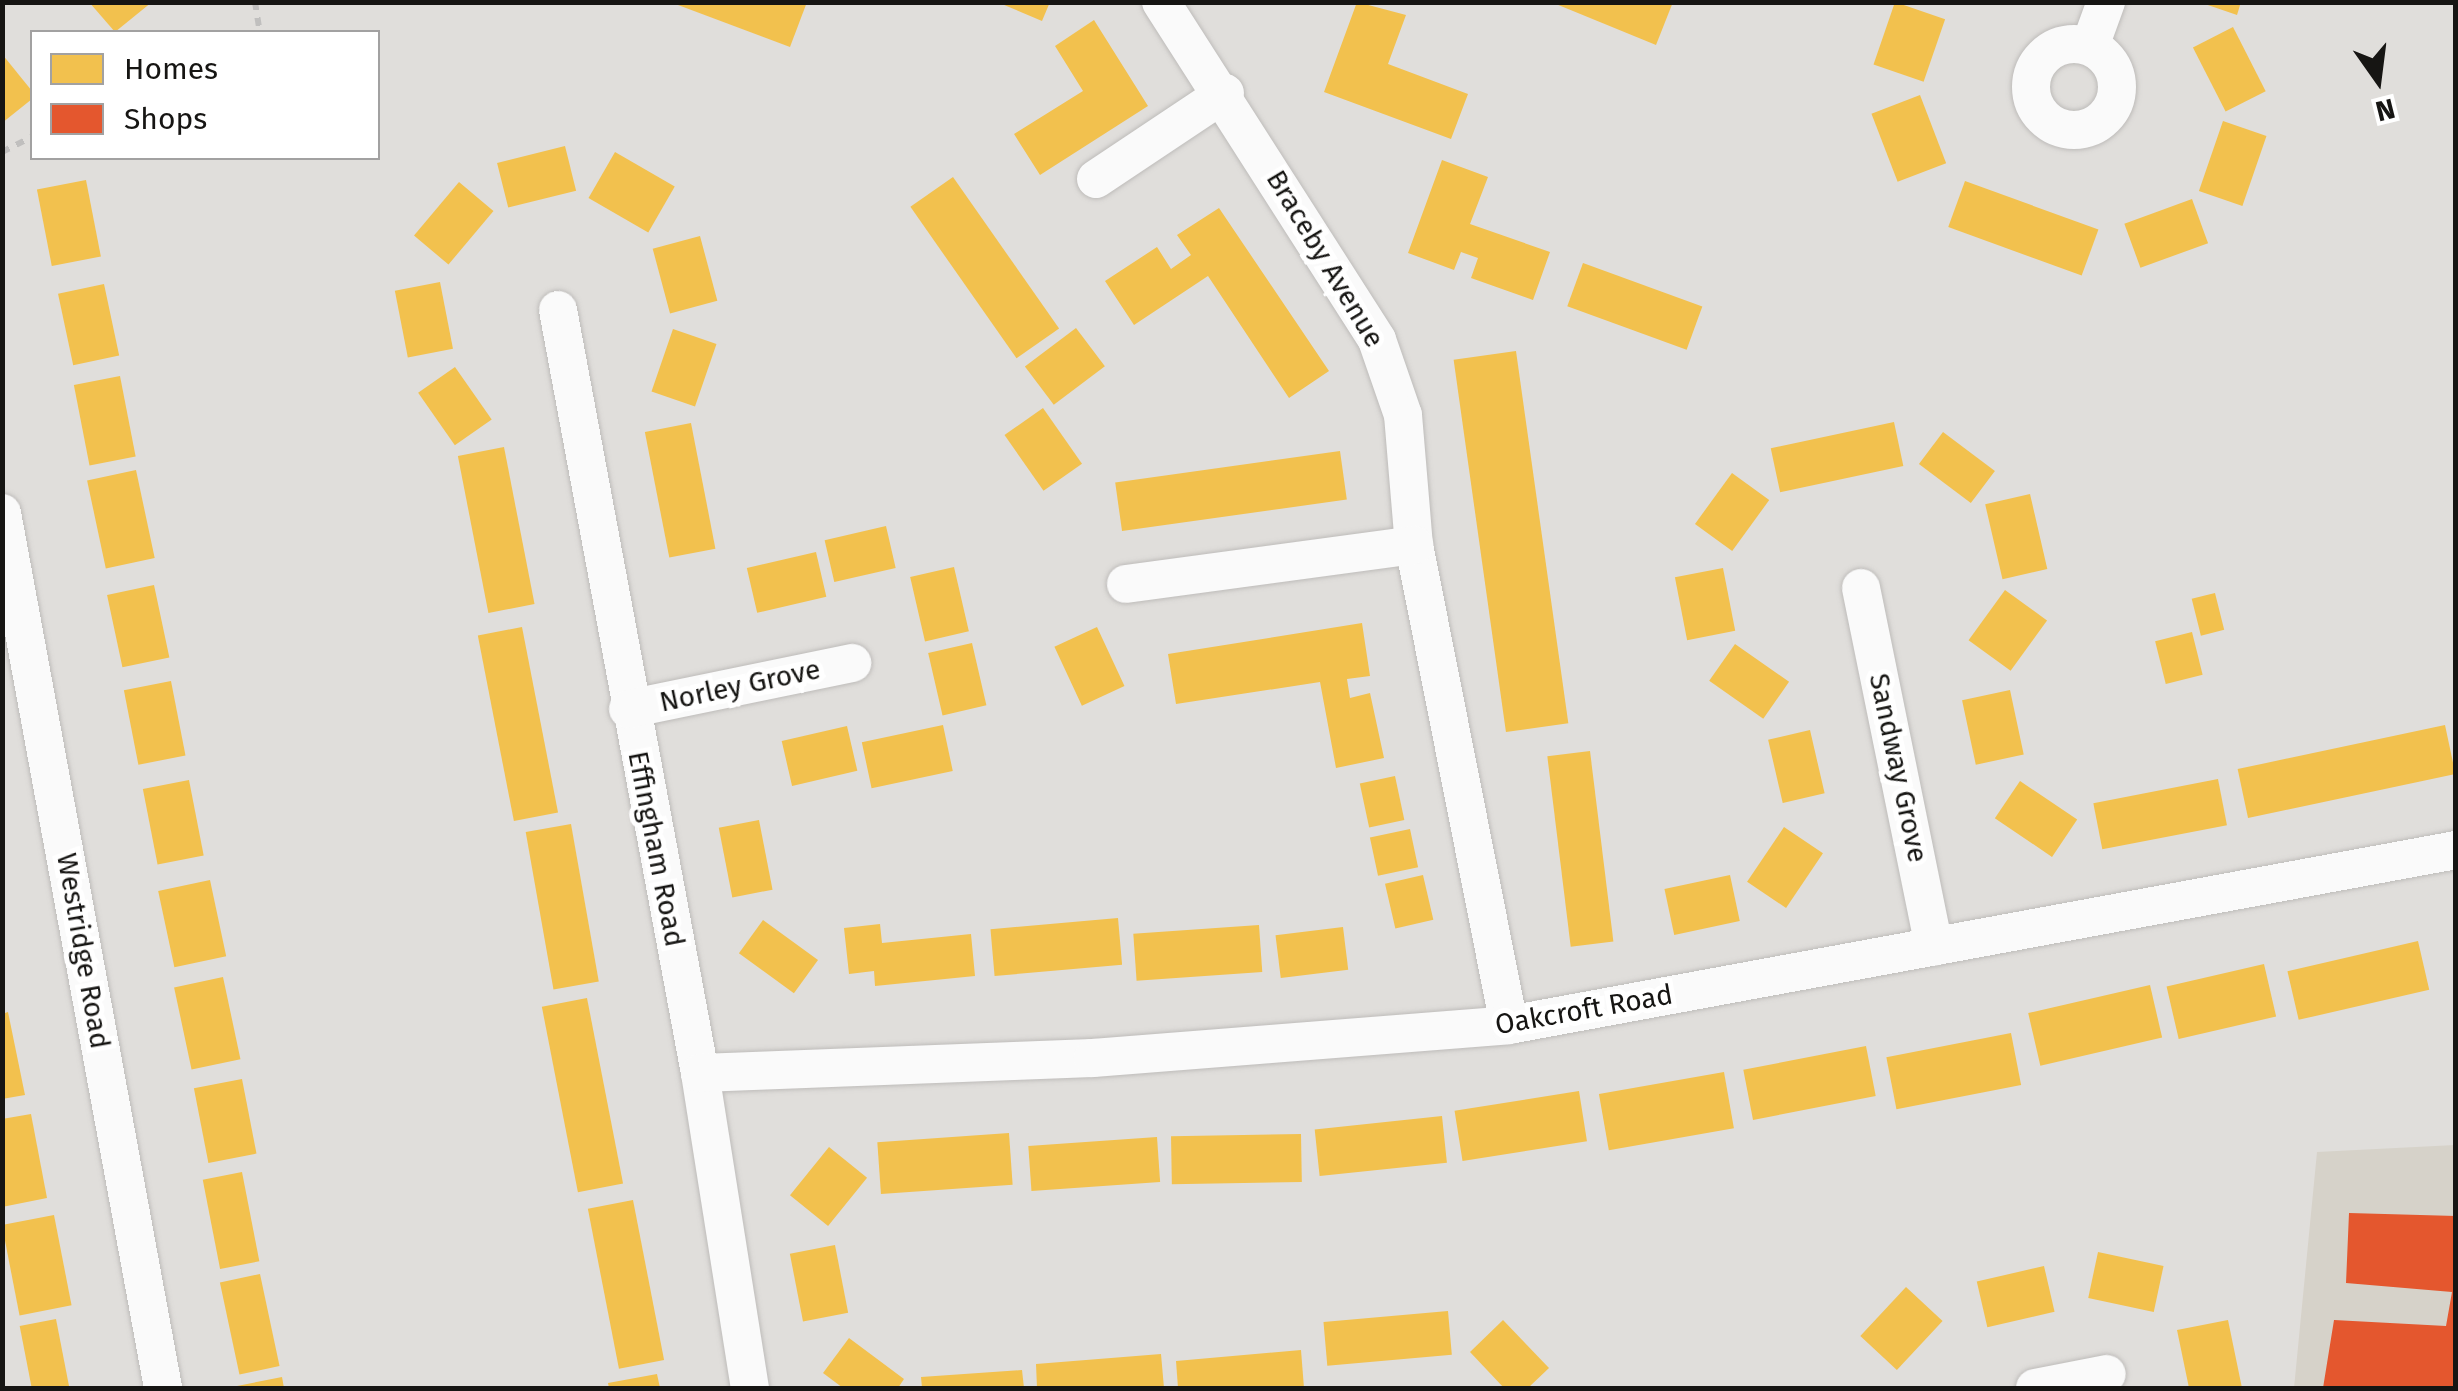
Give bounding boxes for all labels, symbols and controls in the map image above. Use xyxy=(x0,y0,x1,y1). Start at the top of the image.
legend xyxy=(30,30,380,160)
north arrow xyxy=(2328,30,2428,130)
text: Homes xyxy=(124,51,218,87)
text: N xyxy=(2372,91,2398,128)
text: Shops xyxy=(124,101,207,137)
street label: Braceby Avenue xyxy=(1259,164,1391,354)
street label: Norley Grove xyxy=(657,653,823,719)
street label: Sandway Grove xyxy=(1862,671,1934,865)
street label: Effingham Road xyxy=(621,748,691,950)
street label: Westridge Road xyxy=(49,851,117,1051)
street label: Oakcroft Road xyxy=(1493,978,1675,1042)

